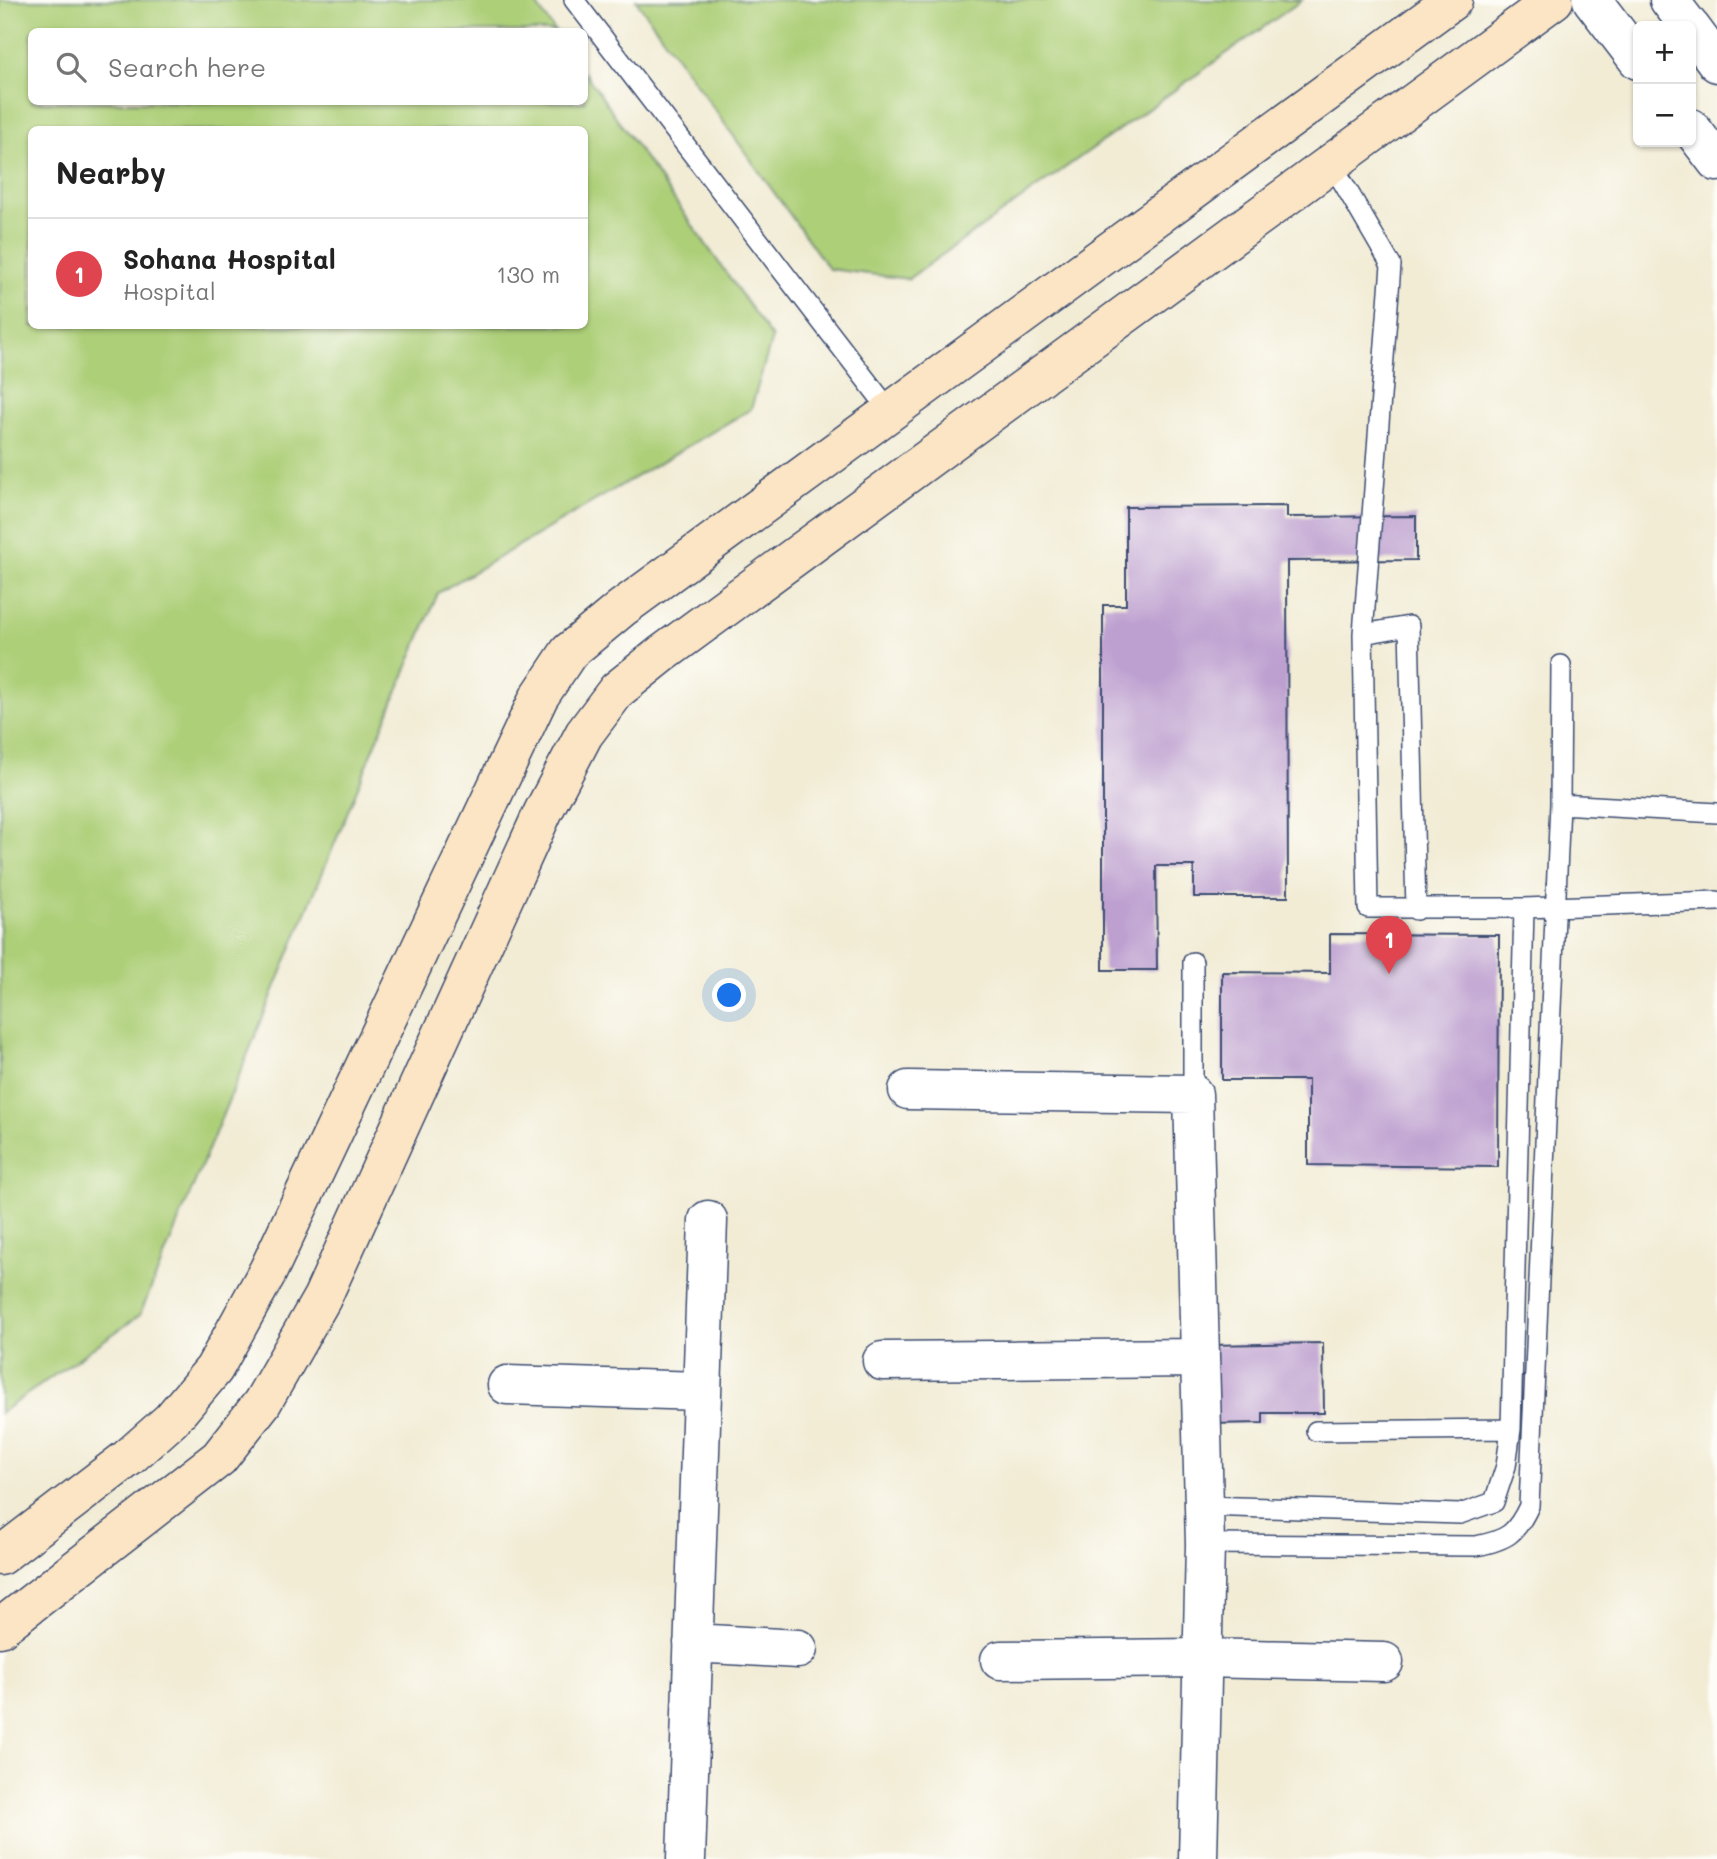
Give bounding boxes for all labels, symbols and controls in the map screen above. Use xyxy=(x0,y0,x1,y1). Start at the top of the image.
map controls xyxy=(1633,21,1696,147)
button: + xyxy=(1633,21,1696,84)
search box xyxy=(28,28,588,105)
icon: search xyxy=(52,48,90,86)
text: Search here xyxy=(108,50,266,84)
button: − xyxy=(1633,84,1696,147)
text: Nearby xyxy=(56,152,166,192)
text: Sohana Hospital xyxy=(123,242,336,276)
text: 1 xyxy=(74,259,84,289)
text: 130 m xyxy=(496,259,560,289)
text: Hospital xyxy=(123,276,216,306)
pin: 1 xyxy=(1366,916,1412,974)
your location xyxy=(712,978,746,1012)

